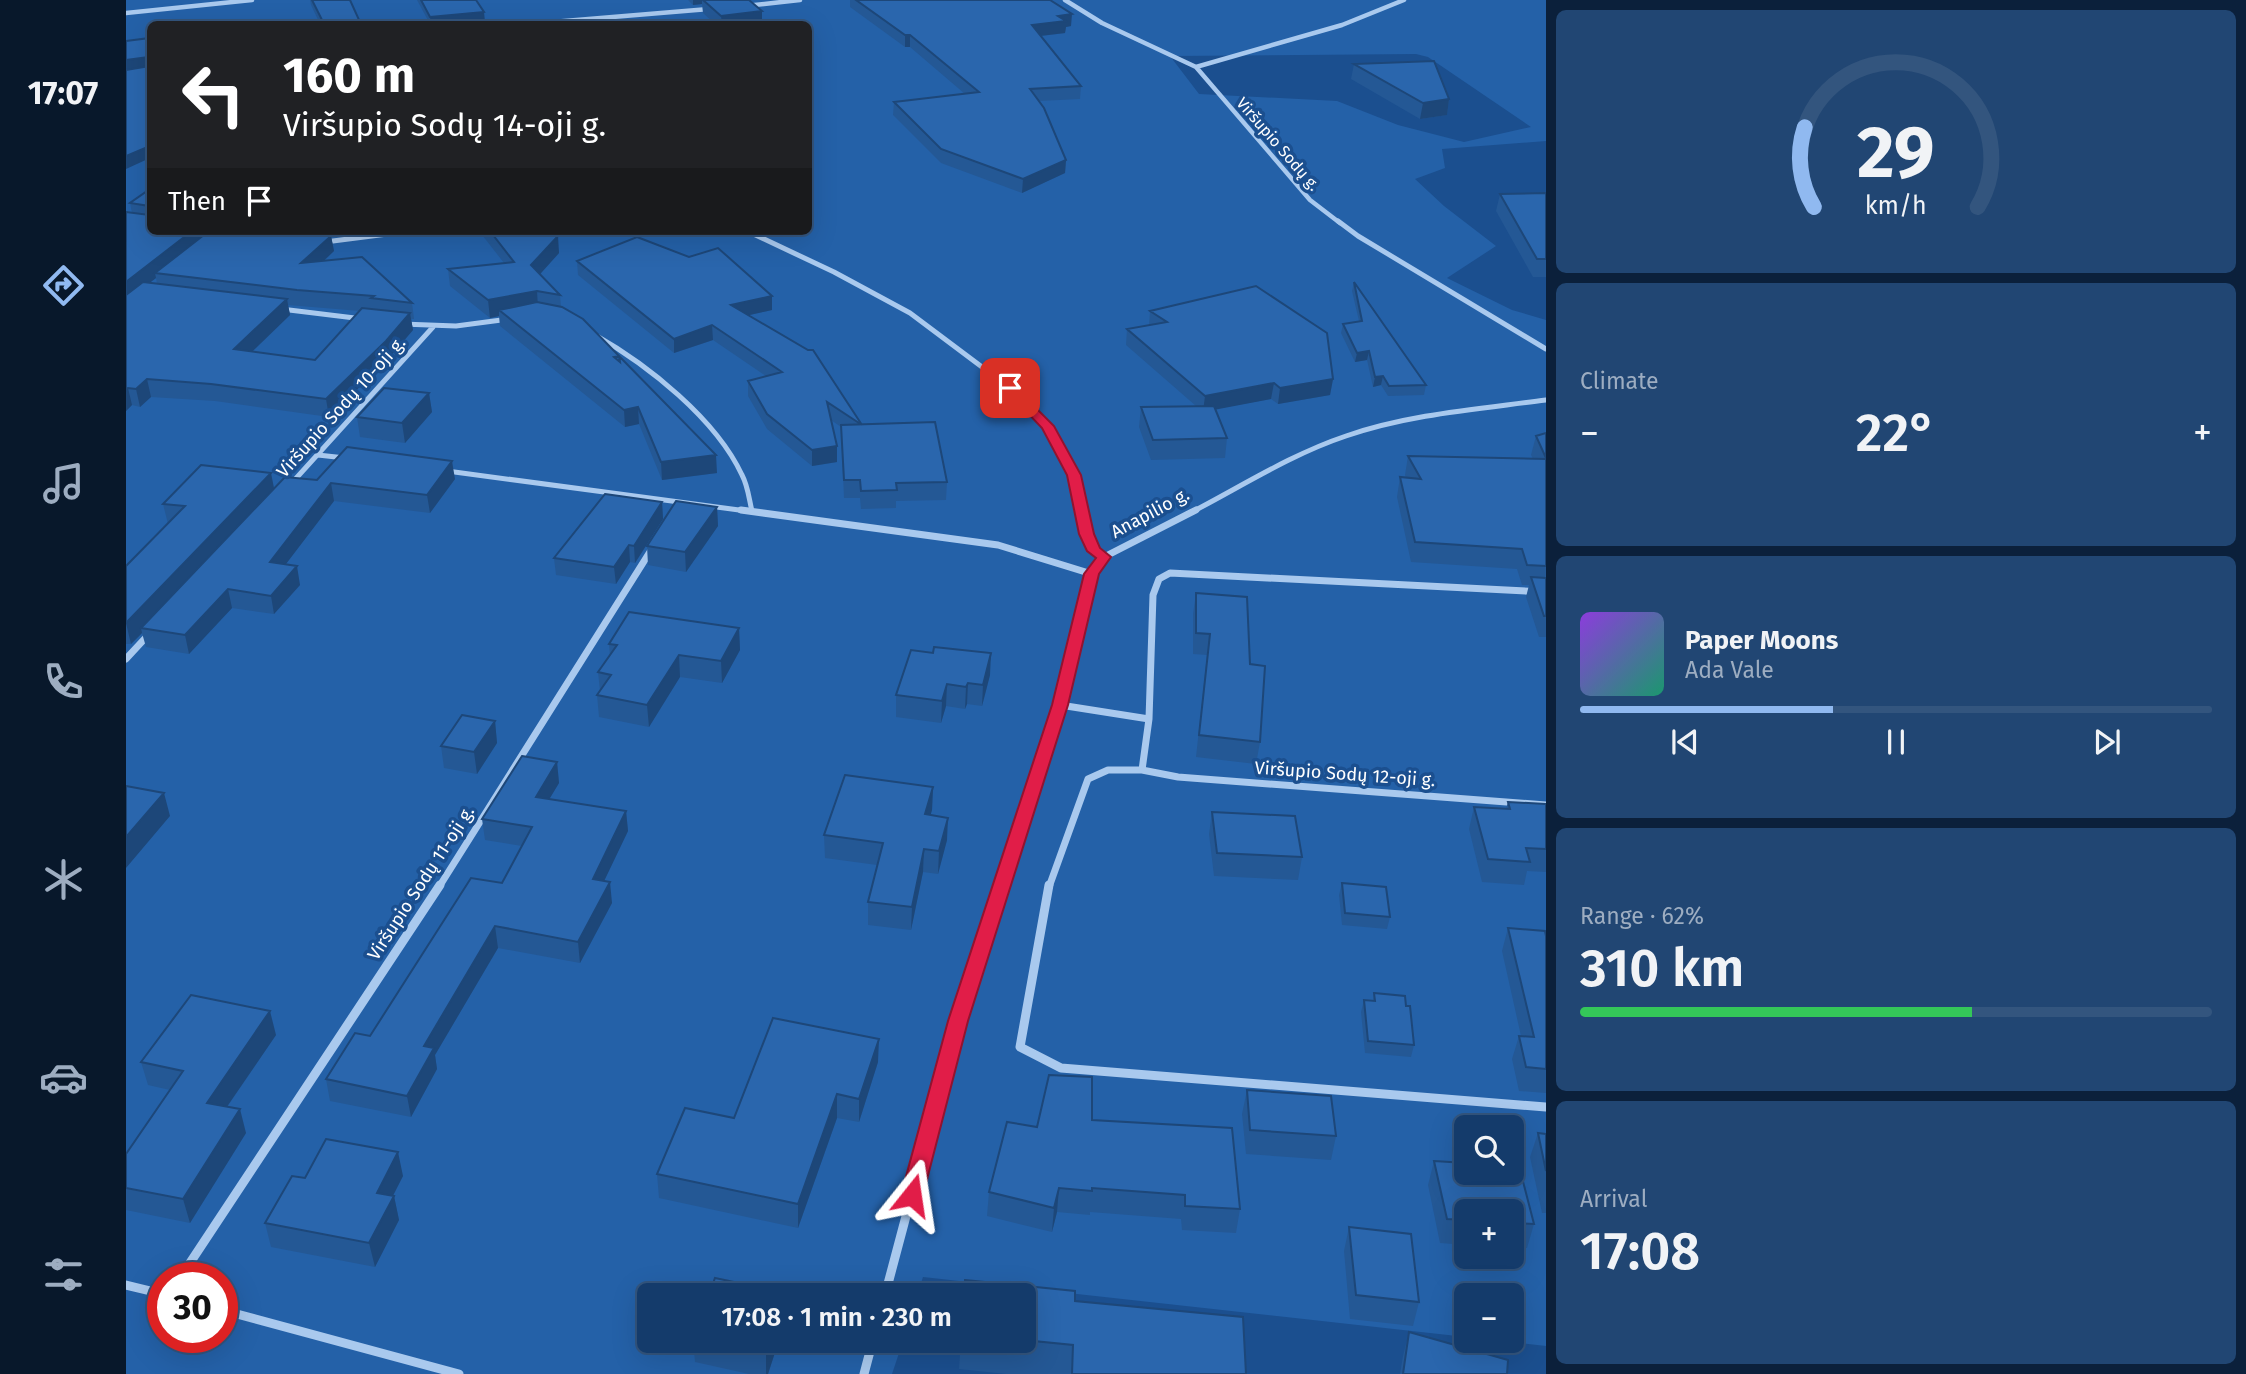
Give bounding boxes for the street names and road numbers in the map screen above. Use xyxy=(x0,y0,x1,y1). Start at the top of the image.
street label: Viršupio Sodų g. xyxy=(1232,94,1324,195)
street label: Viršupio Sodų 10-oji g. xyxy=(272,332,410,482)
street label: Anapilio g. xyxy=(1107,483,1193,543)
street label: Viršupio Sodų 12-oji g. xyxy=(1254,757,1436,791)
street label: Viršupio Sodų 11-oji g. xyxy=(363,802,479,964)

